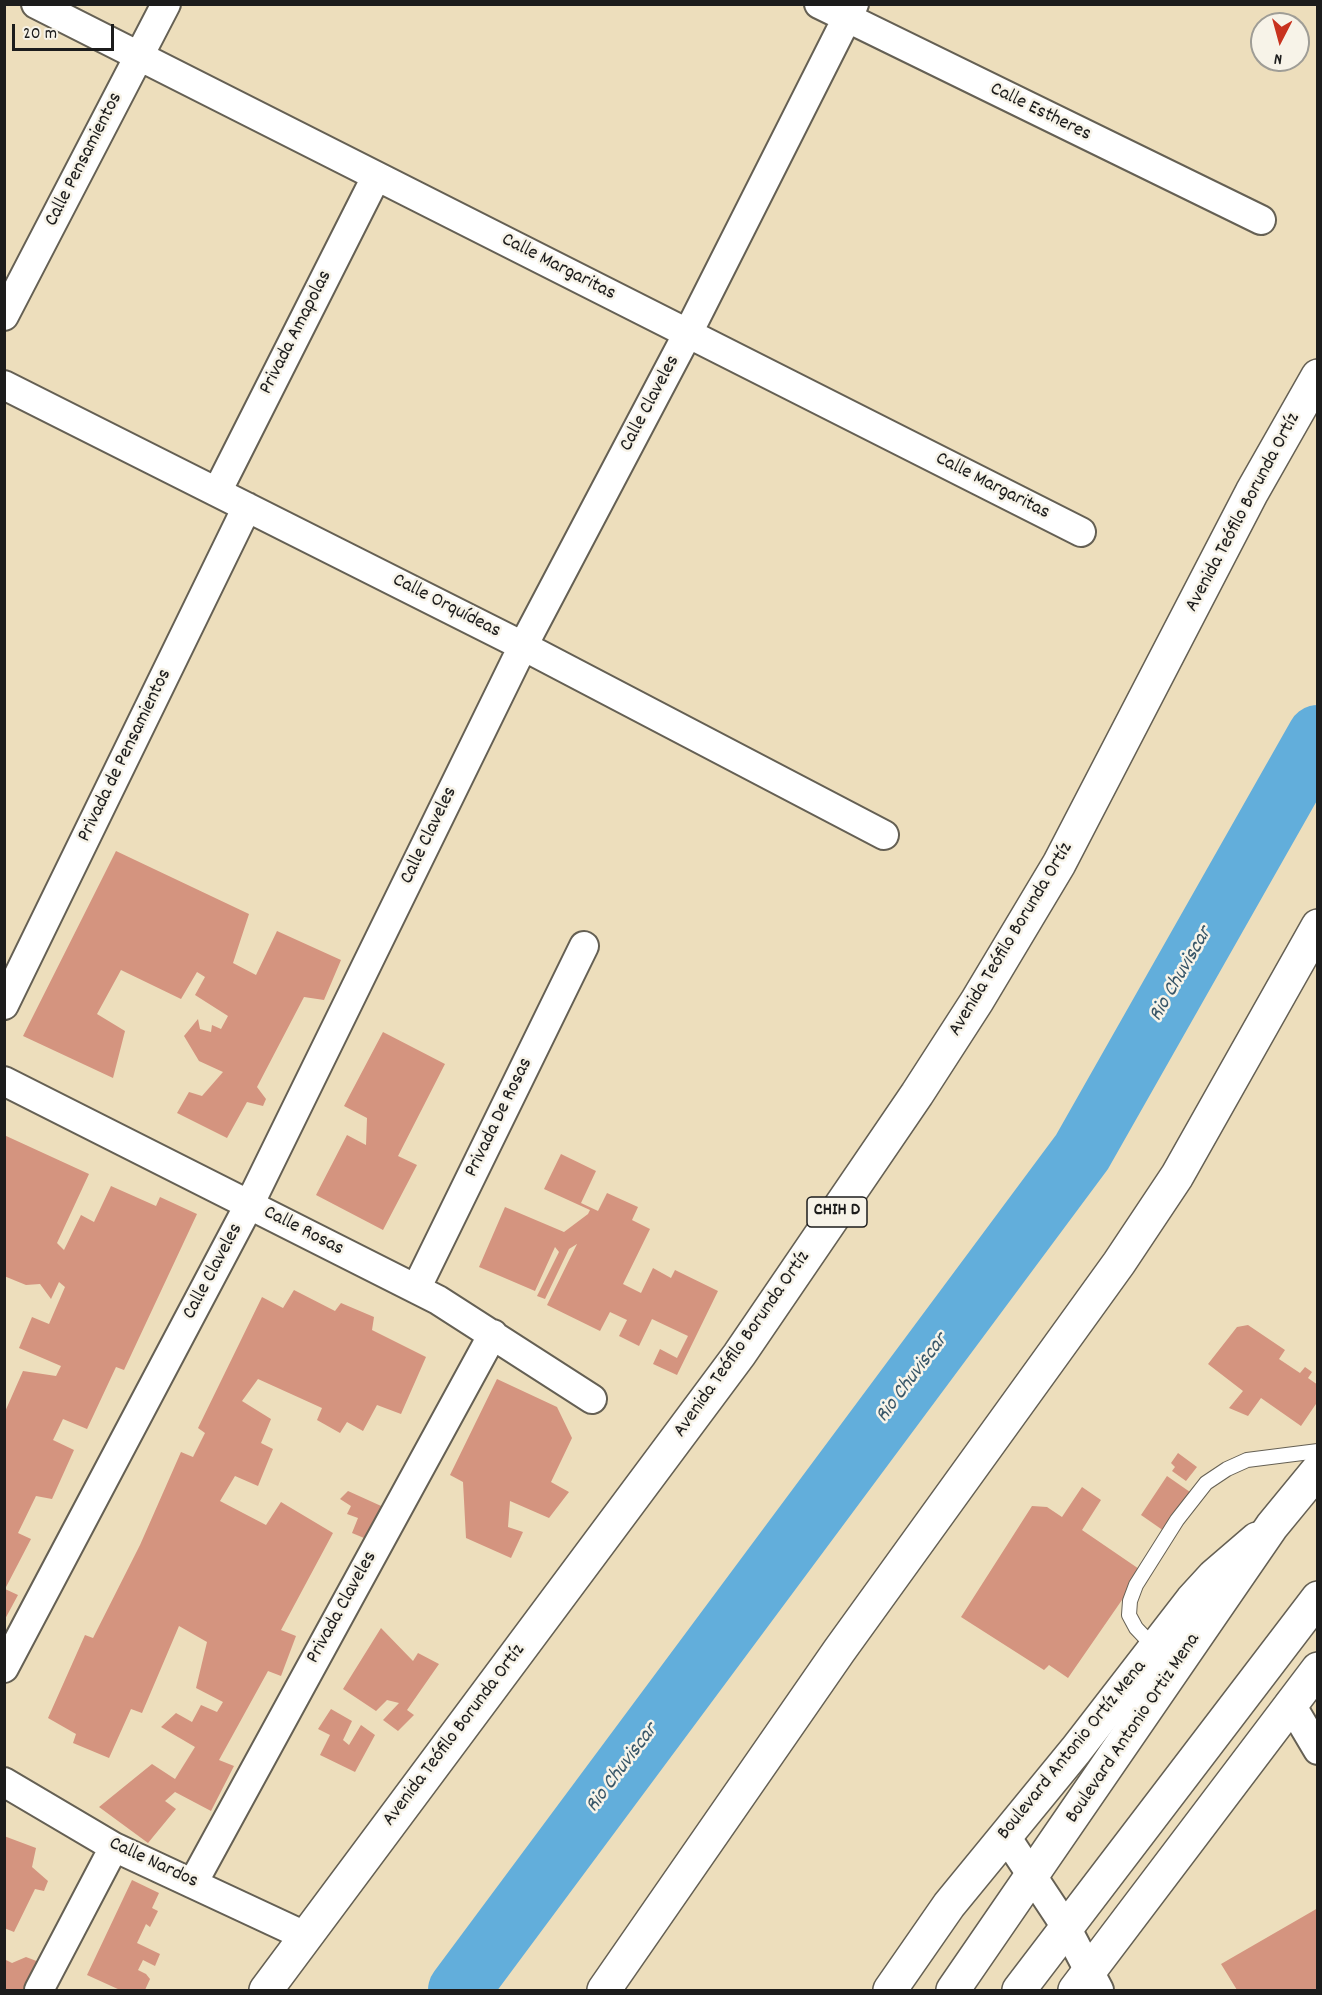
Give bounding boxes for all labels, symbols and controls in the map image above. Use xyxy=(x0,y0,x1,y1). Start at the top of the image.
scale bar xyxy=(15,12,117,50)
north arrow xyxy=(1250,12,1310,72)
text: 20 m xyxy=(23,22,57,47)
text: N xyxy=(1273,47,1283,70)
street label: Calle Estheres xyxy=(985,78,1095,148)
street label: Calle Pensamientos xyxy=(41,89,129,231)
street label: Calle Margaritas xyxy=(497,229,619,307)
street label: Privada Amapolas xyxy=(255,267,339,399)
street label: Calle Claveles xyxy=(616,352,686,456)
street label: Avenida Teófilo Borunda Ortíz xyxy=(1181,409,1307,617)
street label: Calle Margaritas xyxy=(931,448,1053,526)
street label: Calle Orquídeas xyxy=(388,569,504,645)
street label: Privada de Pensamientos xyxy=(74,666,178,846)
street label: Calle Claveles xyxy=(396,783,464,889)
street label: Avenida Teófilo Borunda Ortíz xyxy=(945,839,1079,1041)
water label: Rio Chuviscar xyxy=(1145,923,1219,1027)
street label: Privada De Rosas xyxy=(461,1054,539,1182)
road number: CHIH D xyxy=(807,1197,867,1227)
street label: Calle Rosas xyxy=(259,1202,347,1262)
street label: Calle Claveles xyxy=(179,1220,249,1324)
street label: Avenida Teófilo Borunda Ortíz xyxy=(669,1247,817,1443)
water label: Rio Chuviscar xyxy=(871,1330,955,1428)
street label: Privada Claveles xyxy=(302,1548,384,1668)
street label: Boulevard Antonio Ortiz Mena xyxy=(1061,1630,1207,1828)
street label: Avenida Teófilo Borunda Ortíz xyxy=(379,1640,531,1832)
street label: Boulevard Antonio Ortíz Mena xyxy=(993,1657,1153,1845)
water label: Rio Chuviscar xyxy=(581,1720,665,1818)
street label: Calle Nardos xyxy=(105,1833,201,1895)

